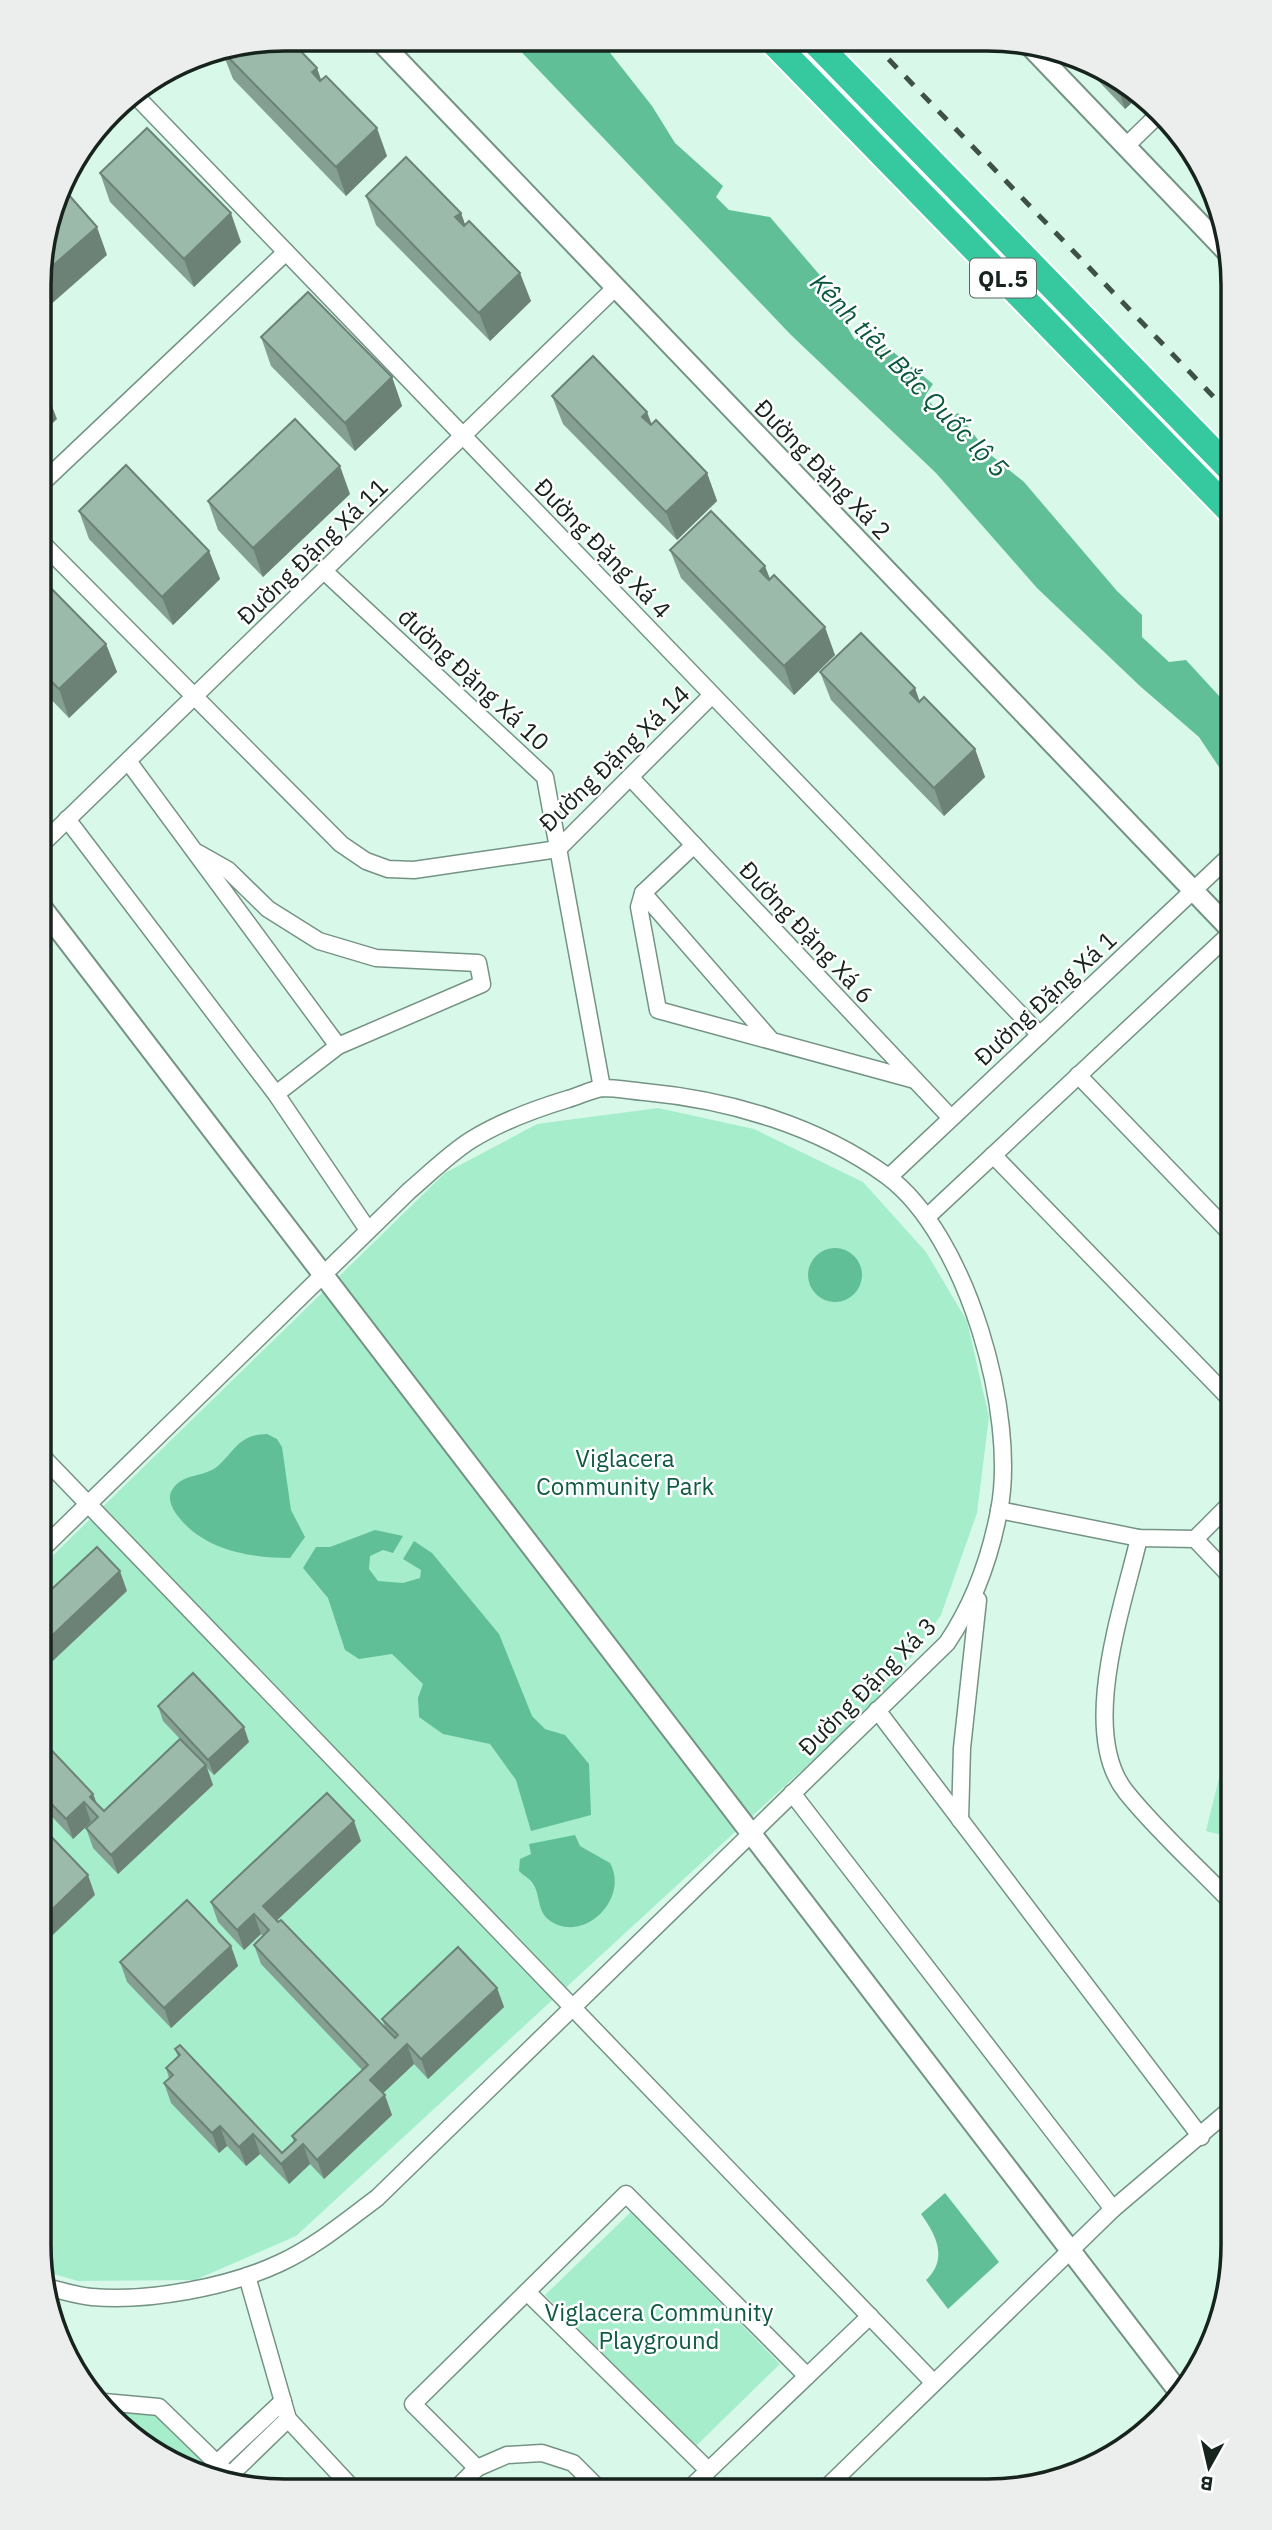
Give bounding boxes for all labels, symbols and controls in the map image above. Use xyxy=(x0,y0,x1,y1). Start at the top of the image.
road number: QL.5 xyxy=(970,258,1036,298)
water label: Kênh tiêu Bắc Quốc lộ 5 xyxy=(803,266,1017,484)
street label: Đường Đặng Xá 2 xyxy=(748,392,898,546)
street label: Đường Đặng Xá 11 xyxy=(230,471,394,631)
street label: Đường Đặng Xá 4 xyxy=(528,471,678,625)
street label: đường Đặng Xá 10 xyxy=(392,601,556,757)
street label: Đường Đặng Xá 14 xyxy=(532,678,696,838)
street label: Đường Đặng Xá 6 xyxy=(733,854,881,1010)
street label: Đường Đặng Xá 1 xyxy=(967,924,1123,1072)
park label: Viglacera Community Park xyxy=(536,1442,714,1502)
street label: Đường Đặng Xá 3 xyxy=(791,1610,943,1762)
park label: Viglacera Community Playground xyxy=(545,2296,773,2356)
north arrow xyxy=(1174,2432,1244,2502)
text: B xyxy=(1199,2471,1215,2497)

